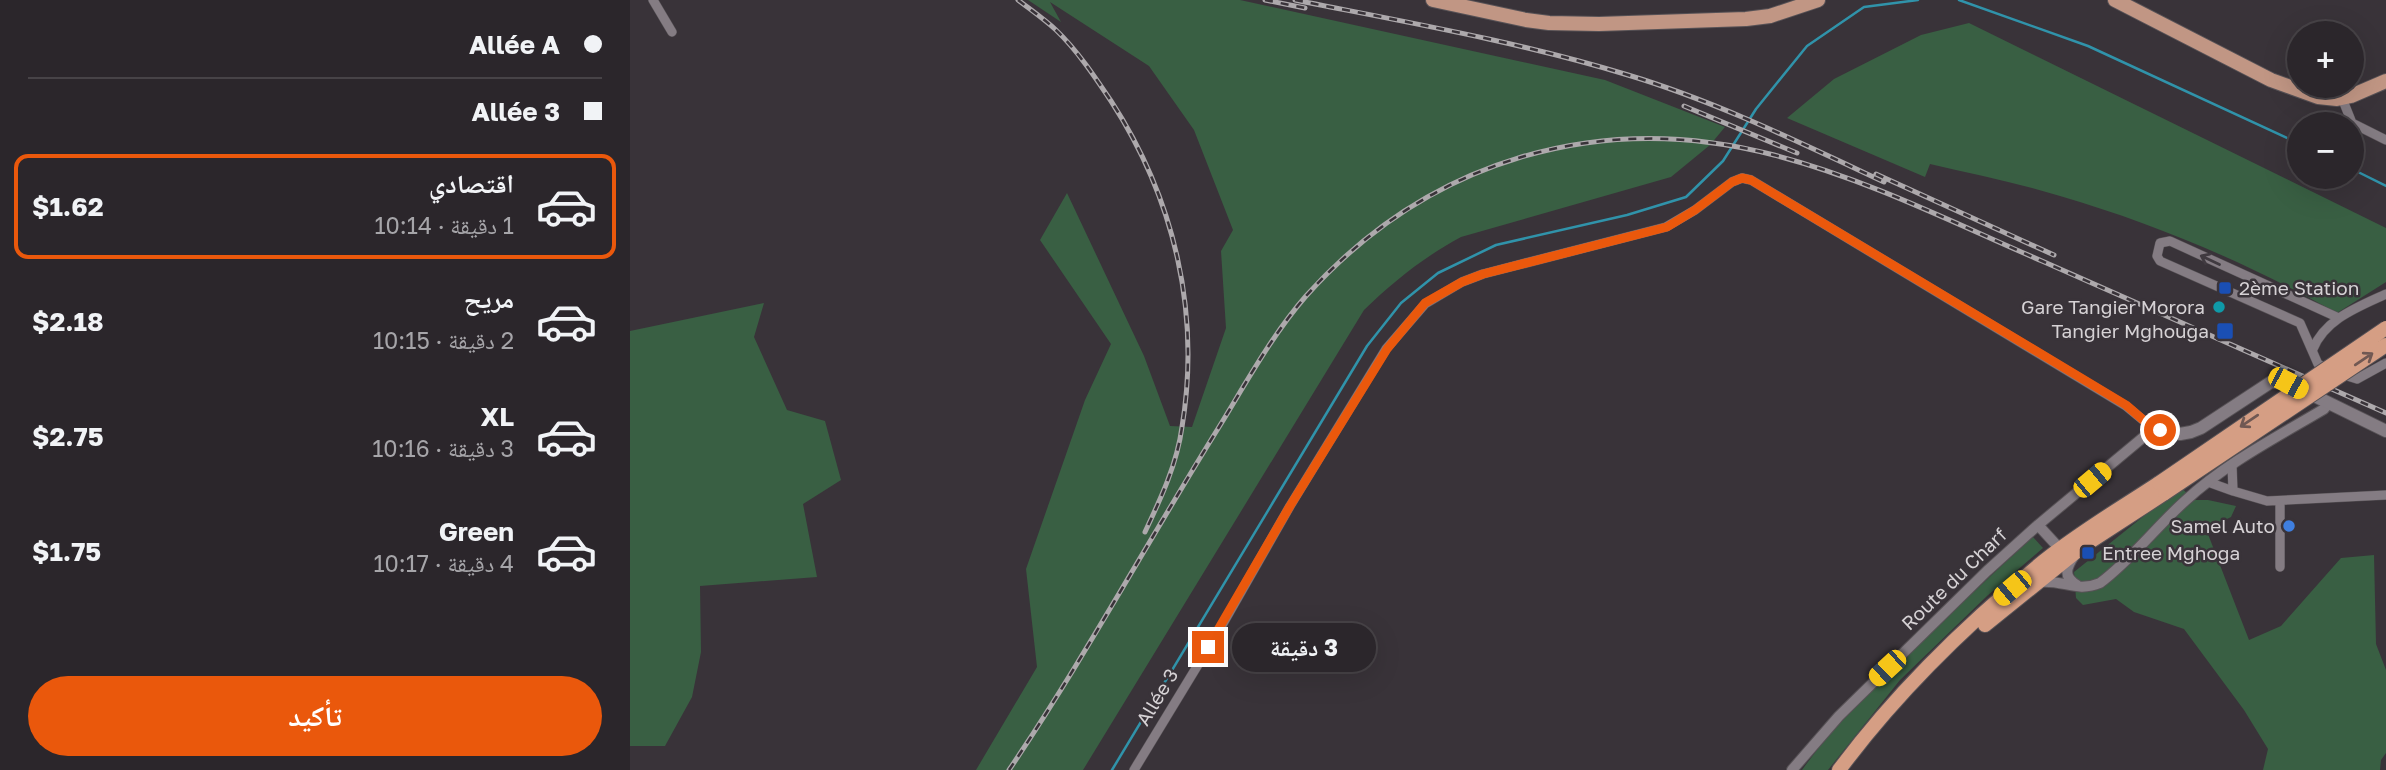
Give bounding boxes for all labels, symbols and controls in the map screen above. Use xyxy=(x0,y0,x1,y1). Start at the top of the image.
map controls xyxy=(2287,21,2364,189)
button: + xyxy=(2287,21,2364,98)
text: Allée A xyxy=(469,29,560,60)
text: Allée 3 xyxy=(471,96,560,127)
button: − xyxy=(2287,112,2364,189)
text: اقتصادي xyxy=(429,168,514,199)
icon: car xyxy=(535,175,598,238)
text: $1.62 xyxy=(32,191,104,222)
text: 1 دقيقة · 10:14 xyxy=(374,211,514,239)
one-way arrow xyxy=(2200,253,2221,266)
place label: 2ème Station xyxy=(2239,276,2359,299)
marker: 2ème Station xyxy=(2217,280,2233,296)
text: مريح xyxy=(464,283,514,314)
icon: car xyxy=(535,290,598,353)
place label: Gare Tangier Morora xyxy=(2021,295,2205,318)
marker: Gare Tangier Morora xyxy=(2211,299,2227,315)
text: $2.18 xyxy=(32,306,104,337)
place label: Tangier Mghouga xyxy=(2052,319,2209,342)
marker: Tangier Mghouga xyxy=(2215,321,2235,341)
text: 2 دقيقة · 10:15 xyxy=(373,326,514,354)
one-way arrow xyxy=(2354,352,2374,366)
car xyxy=(2265,364,2312,402)
text: XL xyxy=(480,401,514,432)
icon: car xyxy=(535,405,598,468)
route start xyxy=(2144,414,2176,446)
one-way arrow xyxy=(2240,414,2259,428)
text: $2.75 xyxy=(32,421,104,452)
text: 3 دقيقة · 10:16 xyxy=(372,434,514,462)
car xyxy=(2070,458,2115,502)
place label: Samel Auto xyxy=(2171,514,2275,537)
text: Green xyxy=(439,516,514,547)
marker: Samel Auto xyxy=(2281,518,2297,534)
icon: car xyxy=(535,520,598,583)
street label: Route du Charf xyxy=(1896,523,2011,634)
text: $1.75 xyxy=(32,536,101,567)
place label: Entree Mghoga xyxy=(2102,541,2240,564)
marker: Entree Mghoga xyxy=(2080,545,2096,561)
text: 4 دقيقة · 10:17 xyxy=(373,549,514,577)
car xyxy=(1990,566,2035,610)
callout: 3 دقيقة xyxy=(1232,622,1376,672)
route end xyxy=(1192,631,1224,663)
text: 3 دقيقة xyxy=(1270,633,1338,661)
car xyxy=(1865,646,1910,690)
street label: Allée 3 xyxy=(1131,664,1182,729)
button: تأكيد xyxy=(28,676,602,756)

